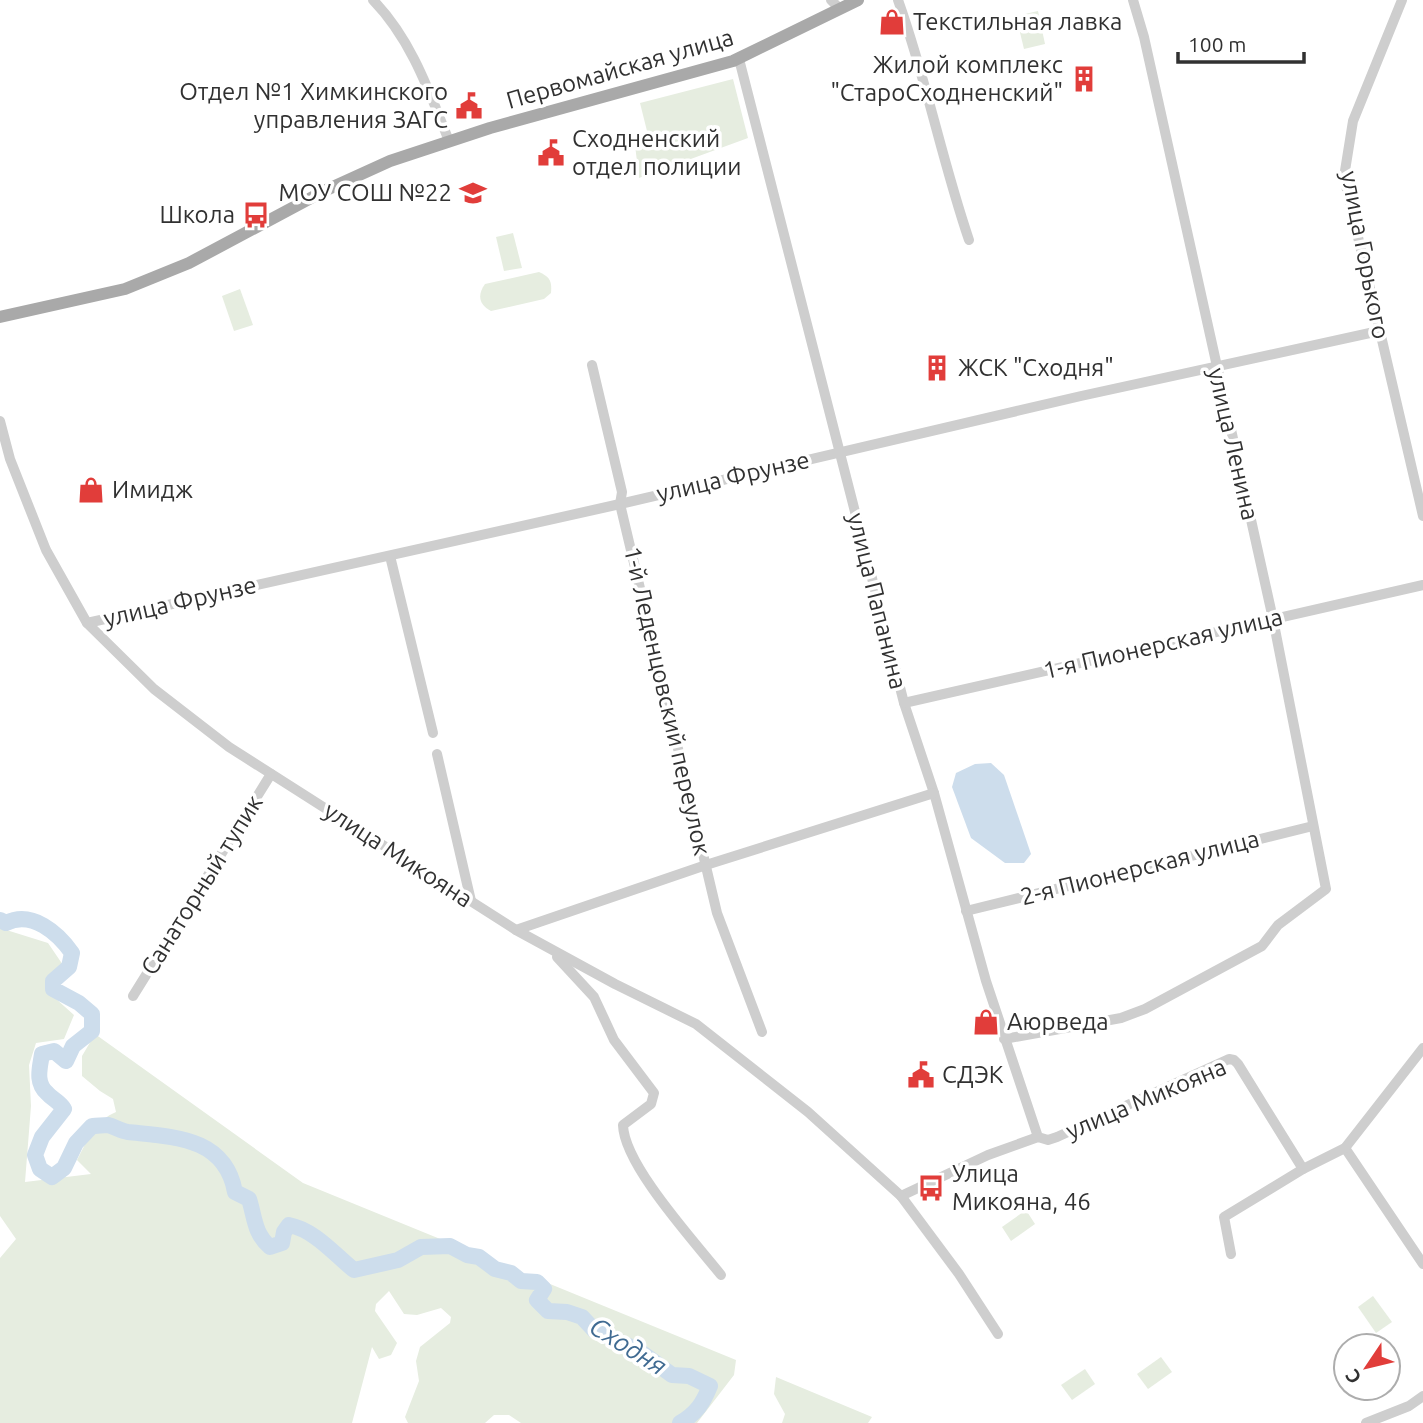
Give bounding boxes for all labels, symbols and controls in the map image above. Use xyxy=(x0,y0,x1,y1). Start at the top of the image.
shop icon: Текстильная лавка xyxy=(877,7,907,37)
place label: Текстильная лавка xyxy=(913,8,1122,35)
scale bar xyxy=(1178,21,1304,65)
street label: Первомайская улица xyxy=(503,23,737,114)
text: 100 m xyxy=(1188,32,1246,56)
place label: Жилой комплекс "СтароСходненский" xyxy=(831,51,1063,106)
building icon: Жилой комплекс "СтароСходненский" xyxy=(1069,64,1099,94)
place label: Отдел №1 Химкинского управления ЗАГС xyxy=(179,78,448,133)
public building icon: Отдел №1 Химкинского управления ЗАГС xyxy=(454,91,484,121)
place label: Сходненский отдел полиции xyxy=(572,125,741,180)
public building icon: Сходненский отдел полиции xyxy=(536,138,566,168)
street label: улица Горького xyxy=(1336,168,1395,341)
school or university icon: МОУ СОШ №22 xyxy=(458,178,488,208)
place label: МОУ СОШ №22 xyxy=(279,179,452,206)
bus stop icon: Школа xyxy=(241,200,271,230)
place label: Школа xyxy=(159,201,235,228)
building icon: ЖСК "Сходня" xyxy=(922,353,952,383)
place label: ЖСК "Сходня" xyxy=(958,354,1114,381)
street label: улица Ленина xyxy=(1203,365,1264,523)
street label: улица Фрунзе xyxy=(654,446,812,507)
shop icon: Имидж xyxy=(76,475,106,505)
place label: Имидж xyxy=(112,476,193,503)
street label: улица Папанина xyxy=(843,510,912,692)
street label: 1-й Леденцовский переулок xyxy=(619,544,716,858)
street label: улица Фрунзе xyxy=(101,571,259,632)
street label: 1-я Пионерская улица xyxy=(1041,603,1285,684)
street label: Санаторный тупик xyxy=(135,790,268,980)
street label: улица Микояна xyxy=(319,797,478,913)
street label: 2-я Пионерская улица xyxy=(1018,825,1262,910)
shop icon: Аюрведа xyxy=(971,1007,1001,1037)
place label: Аюрведа xyxy=(1007,1008,1109,1035)
street label: улица Микояна xyxy=(1062,1053,1230,1144)
public building icon: СДЭК xyxy=(906,1060,936,1090)
place label: СДЭК xyxy=(942,1061,1004,1088)
place label: Улица Микояна, 46 xyxy=(952,1160,1091,1215)
bus stop icon: Улица Микояна, 46 xyxy=(916,1173,946,1203)
water label: Сходня xyxy=(585,1311,672,1380)
north arrow xyxy=(1332,1332,1402,1402)
text: С xyxy=(1341,1365,1366,1388)

